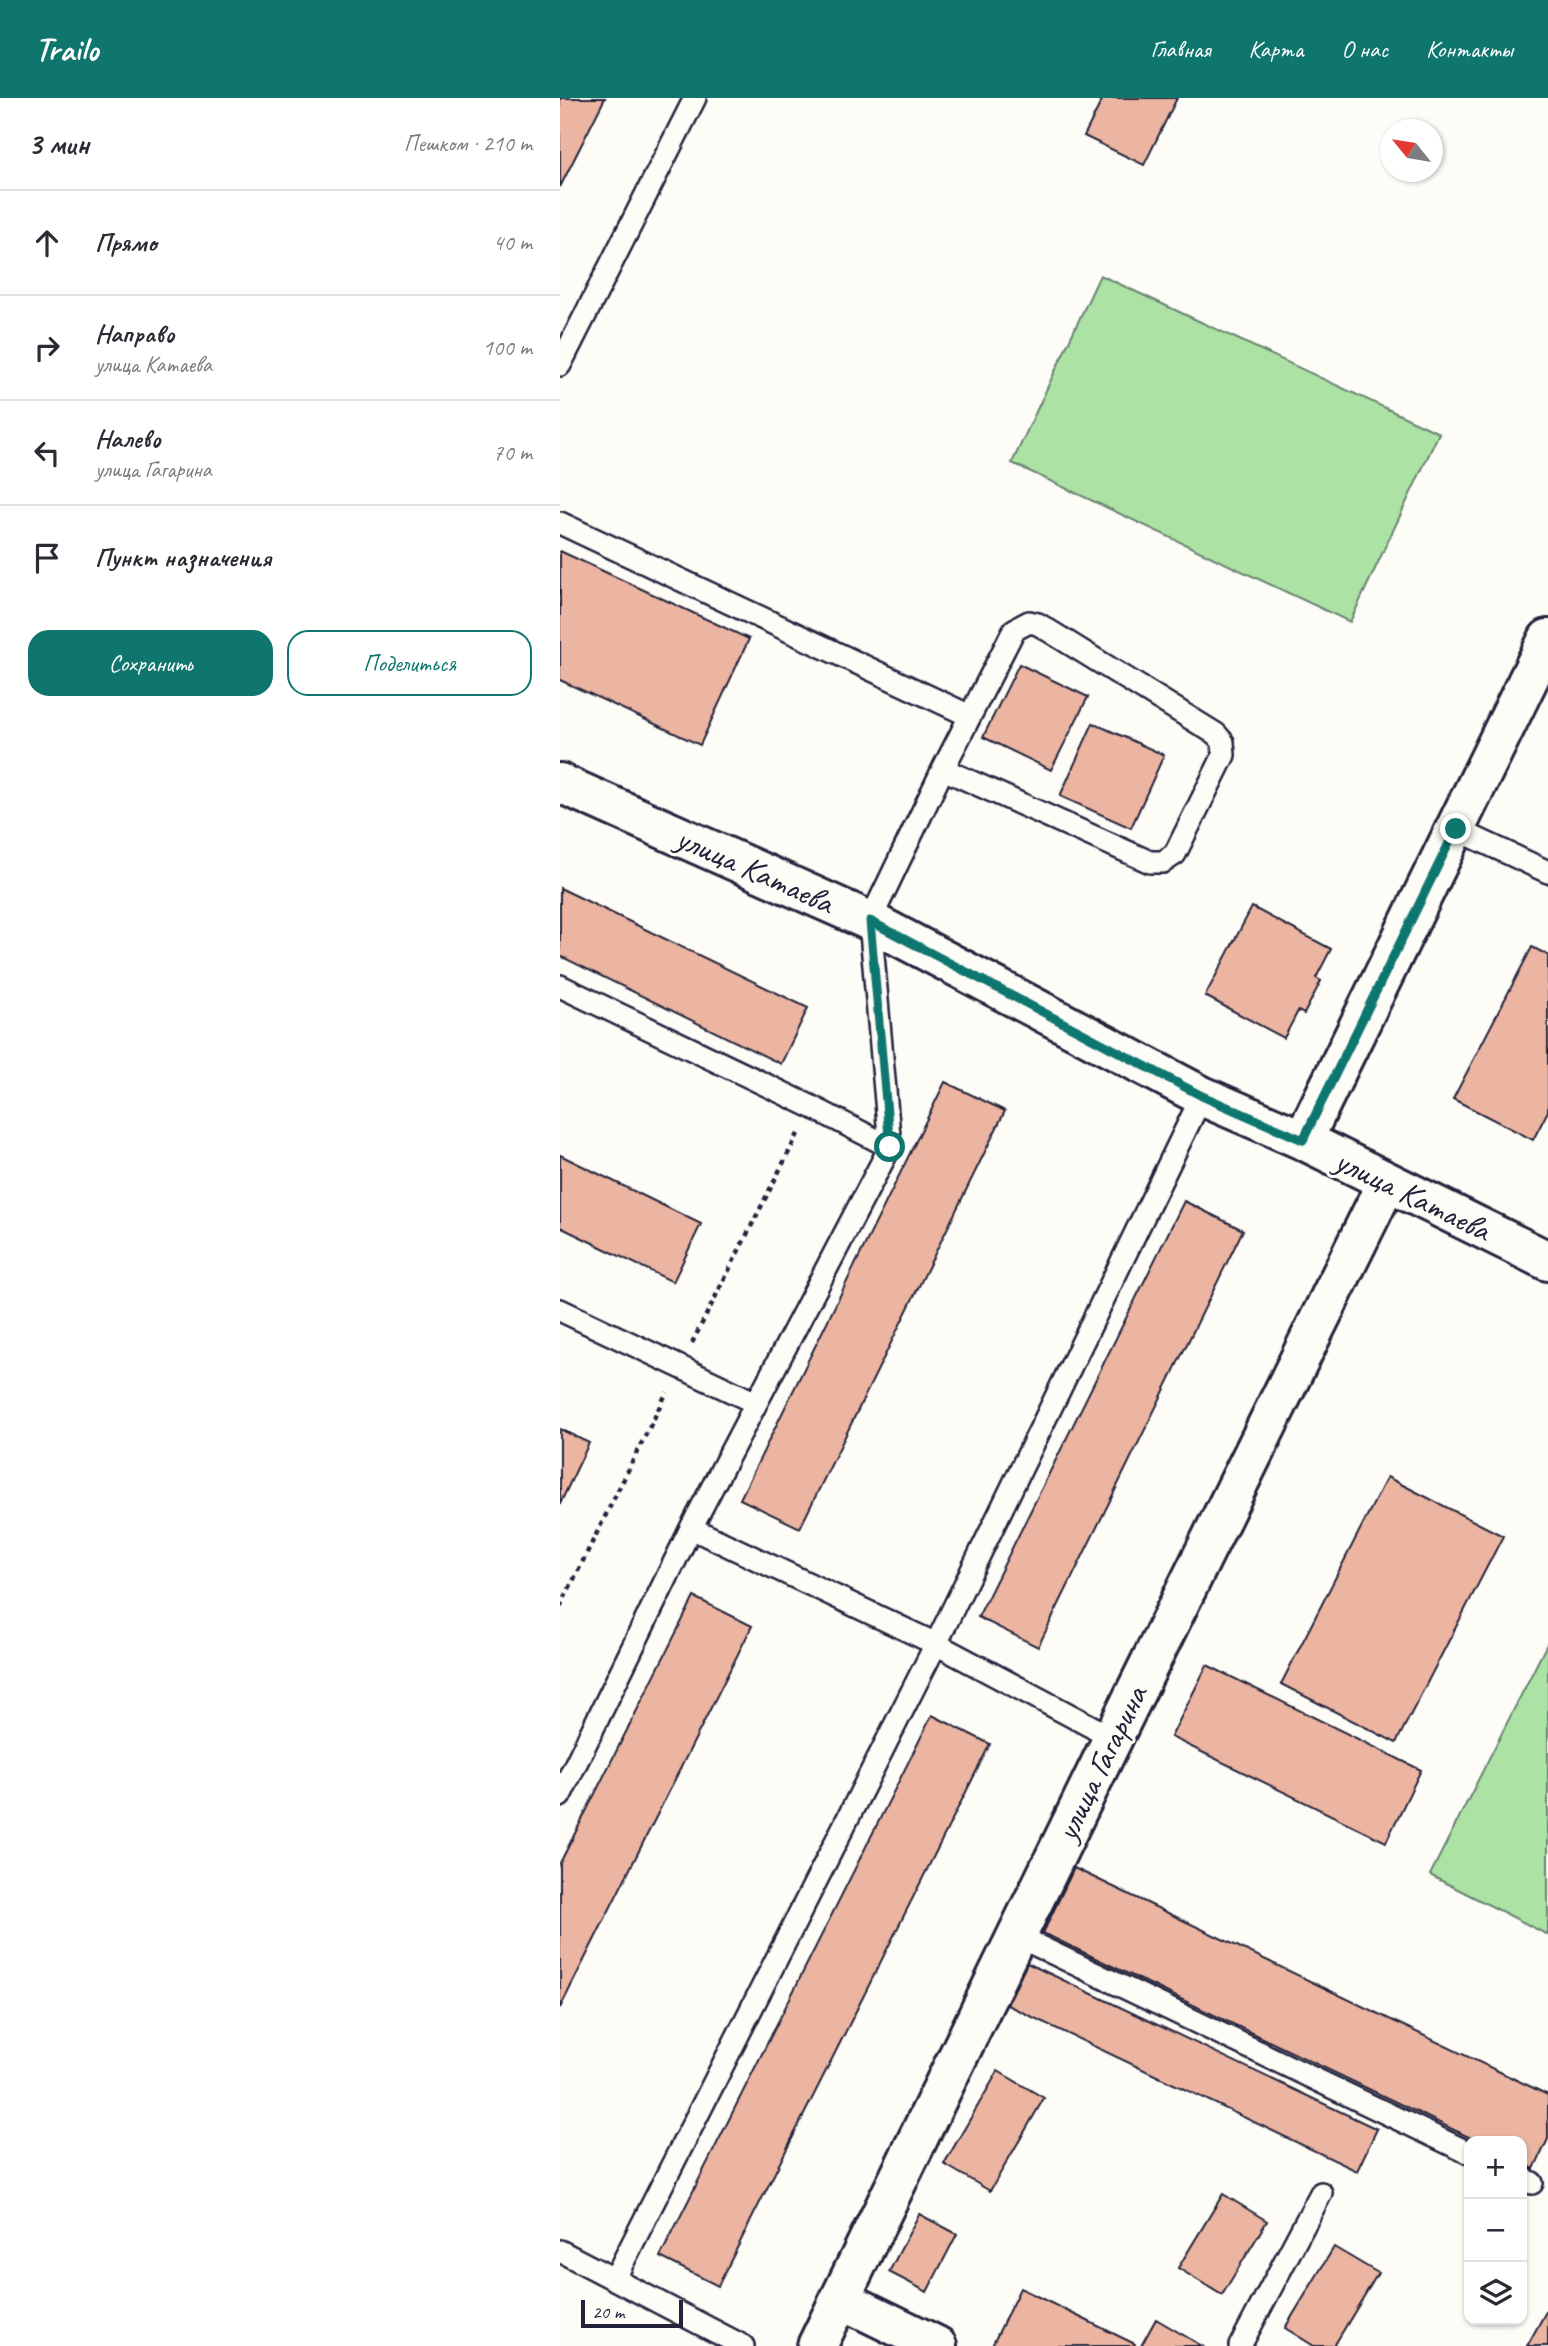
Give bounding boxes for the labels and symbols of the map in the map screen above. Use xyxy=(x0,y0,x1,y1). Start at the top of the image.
north arrow xyxy=(1380,119,1443,182)
route end xyxy=(1440,813,1471,844)
street label: улица Катаева xyxy=(668,816,843,924)
route start xyxy=(874,1131,905,1162)
street label: улица Катаева xyxy=(1327,1138,1500,1252)
street label: улица Гагарина xyxy=(1045,1676,1158,1849)
scale bar xyxy=(581,2297,682,2329)

